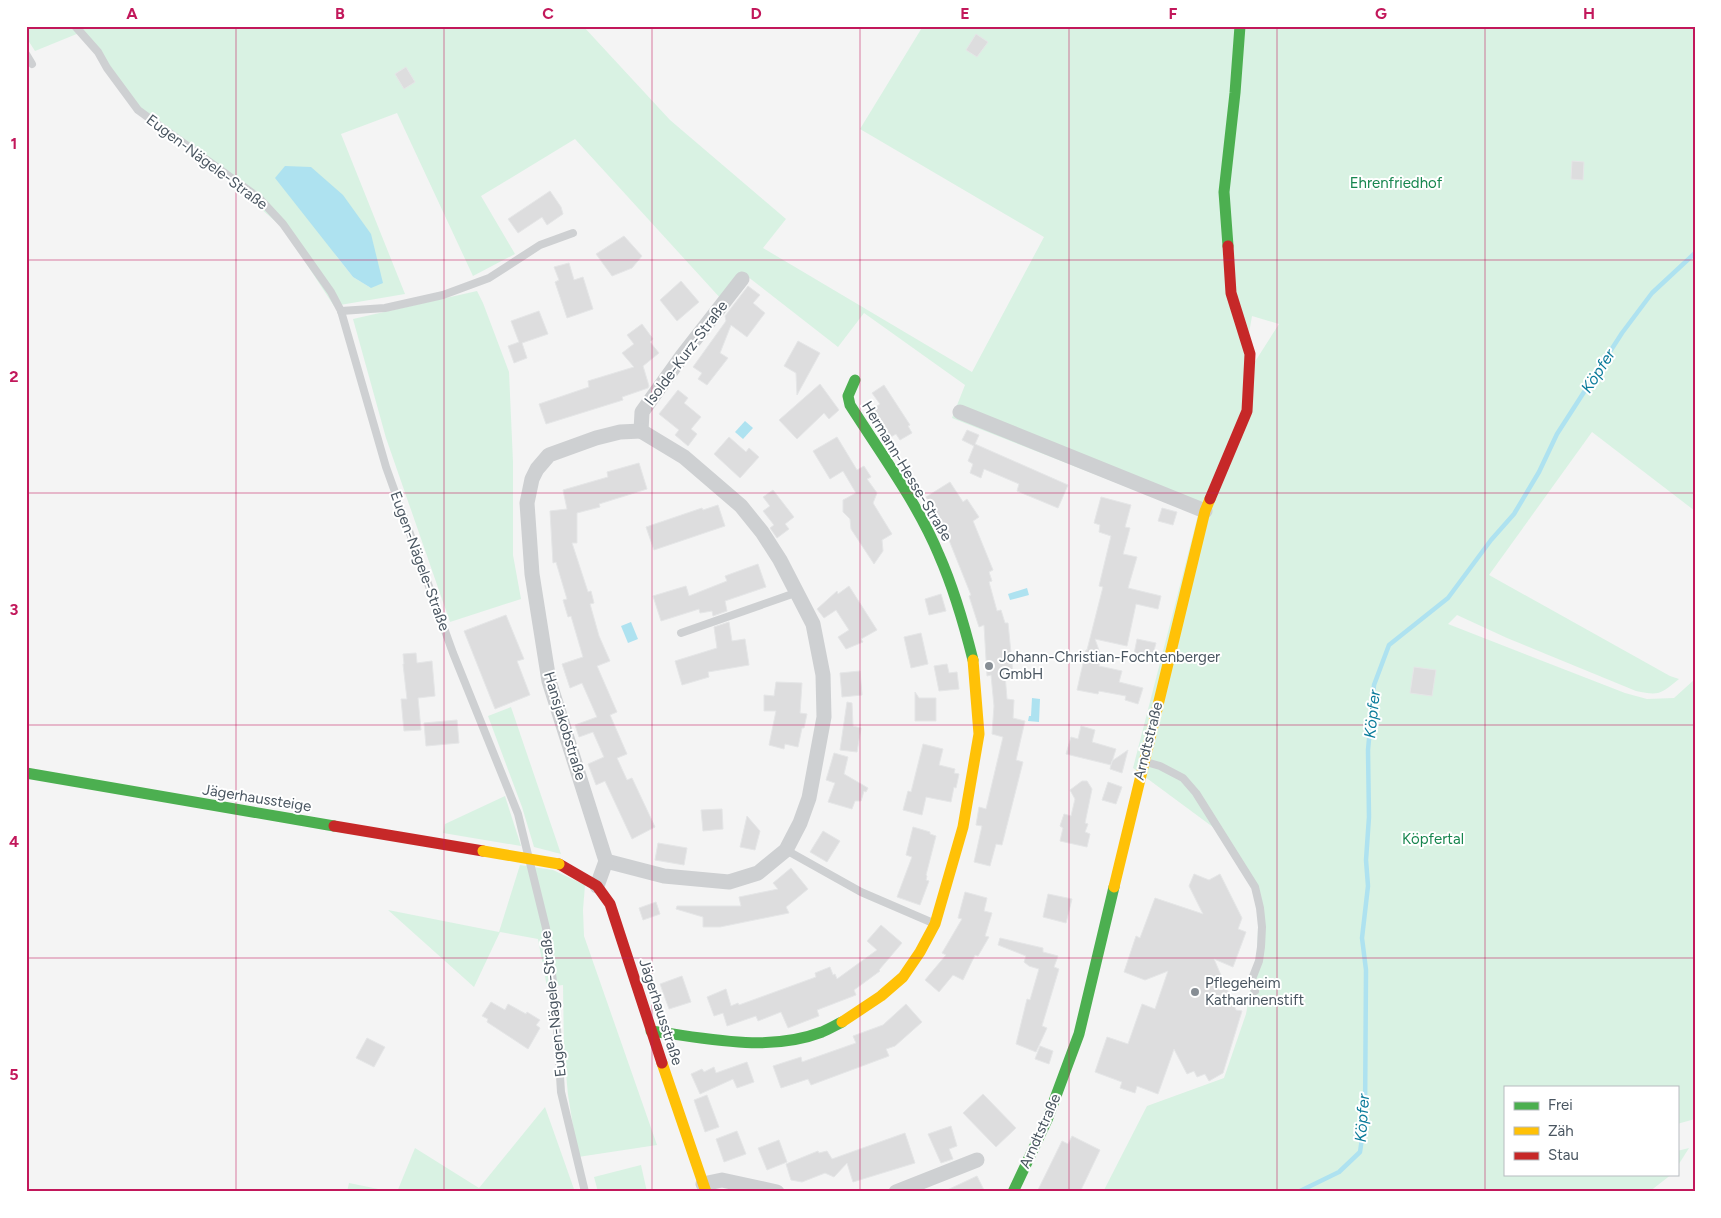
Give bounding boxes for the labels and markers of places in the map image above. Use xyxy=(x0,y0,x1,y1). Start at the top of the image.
place label: Johann-Christian-Fochtenberger GmbH xyxy=(999,648,1220,683)
marker: Johann-Christian-Fochtenberger GmbH xyxy=(983,660,995,672)
place label: Pflegeheim Katharinenstift xyxy=(1205,974,1305,1009)
marker: Pflegeheim Katharinenstift xyxy=(1189,986,1201,998)

